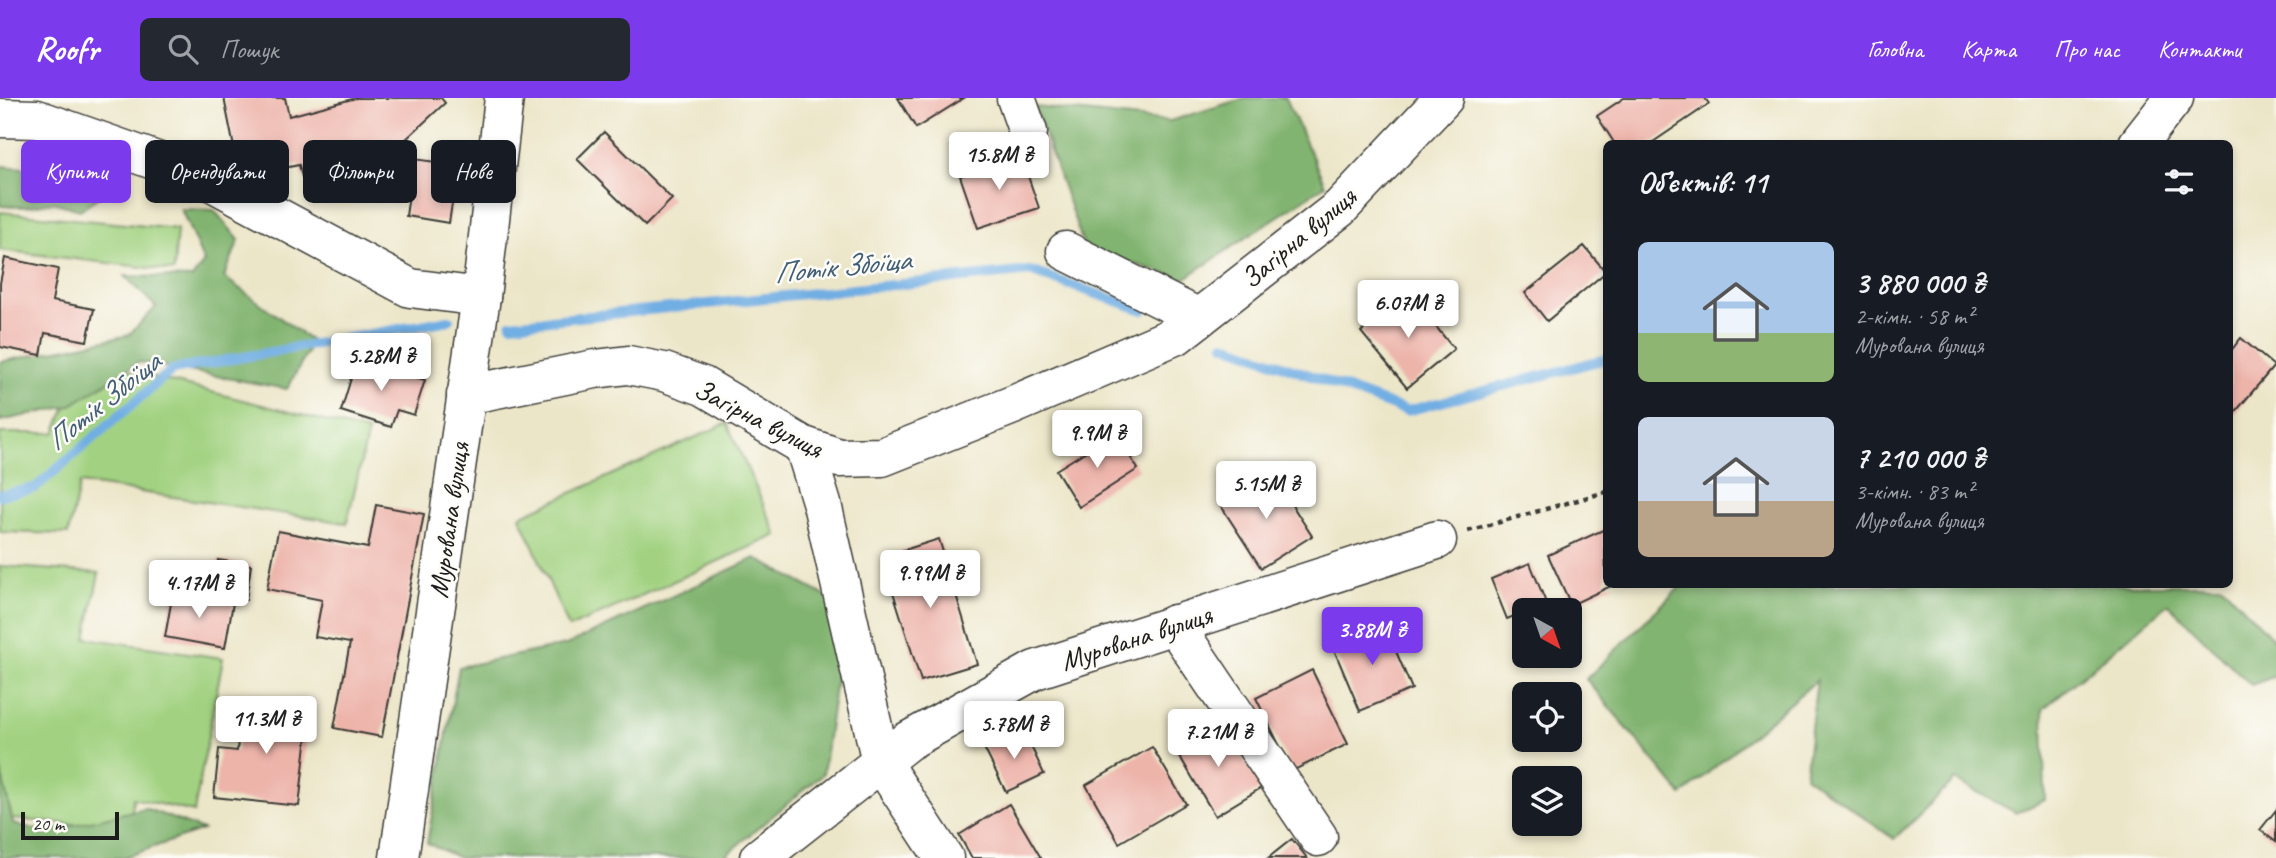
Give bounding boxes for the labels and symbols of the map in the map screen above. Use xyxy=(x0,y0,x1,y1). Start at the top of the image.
pin: 15.8M ₴ xyxy=(934,132,1064,192)
street label: Загірна вулиця xyxy=(1233,178,1364,296)
water label: Потік Збоїща xyxy=(772,240,915,292)
pin: 6.07M ₴ xyxy=(1343,280,1473,340)
pin: 5.28M ₴ xyxy=(316,334,446,393)
water label: Потік Збоїща xyxy=(38,341,170,459)
street label: Загірна вулиця xyxy=(688,371,830,466)
pin: 9.9M ₴ xyxy=(1040,410,1154,470)
street label: Мурована вулиця xyxy=(420,439,477,600)
pin: 5.15M ₴ xyxy=(1201,462,1331,521)
pin: 9.99M ₴ xyxy=(865,550,995,610)
pin: 4.17M ₴ xyxy=(134,560,264,620)
street label: Мурована вулиця xyxy=(1056,596,1217,678)
north arrow xyxy=(1512,598,1582,668)
pin: 3.88M ₴ xyxy=(1307,608,1437,667)
pin: 11.3M ₴ xyxy=(201,696,331,756)
pin: 5.78M ₴ xyxy=(949,702,1079,761)
pin: 7.21M ₴ xyxy=(1153,710,1283,769)
scale bar xyxy=(21,809,119,841)

